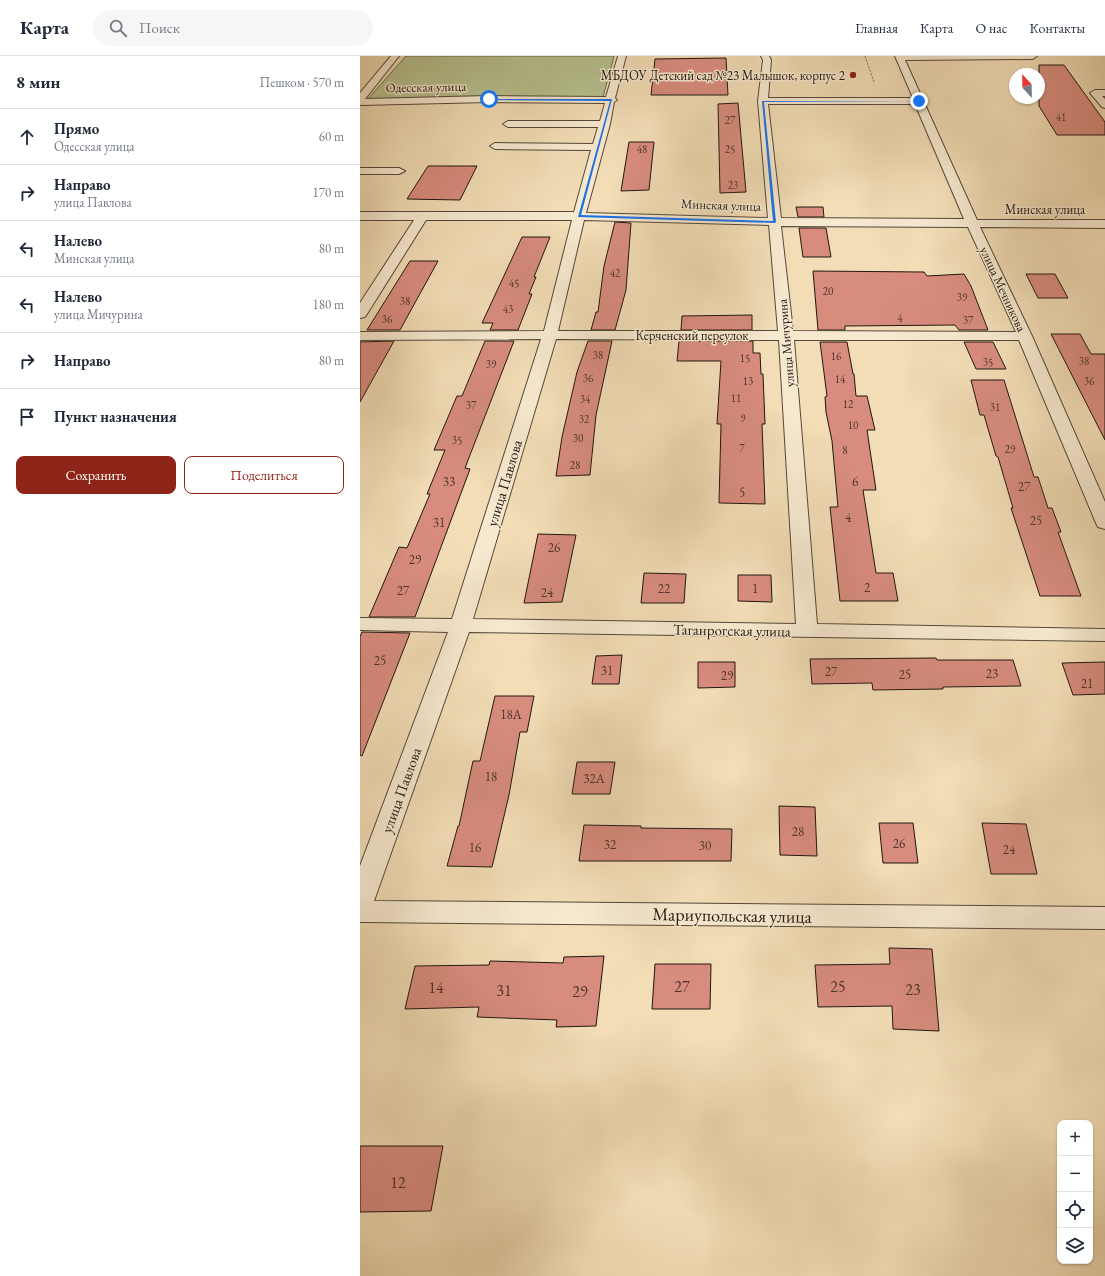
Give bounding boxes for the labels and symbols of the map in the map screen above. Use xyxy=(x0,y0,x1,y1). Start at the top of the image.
place label: МБДОУ Детский сад №23 Малышок, корпус 2 xyxy=(601,67,846,84)
north arrow xyxy=(1009,68,1045,104)
marker: МБДОУ Детский сад №23 Малышок, корпус 2 xyxy=(848,70,858,80)
street label: Одесская улица xyxy=(386,78,467,96)
route start xyxy=(480,90,498,108)
route end xyxy=(910,92,928,110)
house number: 41 xyxy=(1056,110,1066,124)
house number: 27 xyxy=(725,113,736,127)
house number: 48 xyxy=(637,142,647,156)
house number: 25 xyxy=(725,142,735,156)
house number: 23 xyxy=(728,178,738,192)
street label: Минская улица xyxy=(681,195,762,215)
street label: Минская улица xyxy=(1005,201,1086,218)
street label: улица Мечникова xyxy=(976,244,1030,335)
house number: 42 xyxy=(610,266,621,280)
house number: 45 xyxy=(509,276,519,290)
house number: 20 xyxy=(823,284,833,298)
house number: 39 xyxy=(957,290,968,304)
house number: 38 xyxy=(400,294,410,308)
street label: улица Мичурина xyxy=(774,297,798,388)
house number: 43 xyxy=(503,302,513,316)
house number: 4 xyxy=(897,311,903,325)
house number: 36 xyxy=(382,312,393,326)
house number: 37 xyxy=(963,313,974,327)
street label: Керченский переулок xyxy=(635,327,749,344)
house number: 38 xyxy=(593,348,603,362)
house number: 16 xyxy=(831,349,842,363)
house number: 15 xyxy=(740,351,750,365)
house number: 38 xyxy=(1079,354,1089,368)
house number: 35 xyxy=(983,355,993,369)
house number: 39 xyxy=(486,357,497,371)
house number: 36 xyxy=(583,371,594,385)
house number: 14 xyxy=(835,372,846,386)
house number: 13 xyxy=(743,374,753,388)
house number: 36 xyxy=(1084,374,1095,388)
house number: 11 xyxy=(731,391,741,405)
house number: 34 xyxy=(580,392,591,406)
house number: 12 xyxy=(843,397,854,411)
house number: 37 xyxy=(466,398,477,412)
house number: 31 xyxy=(990,400,1000,414)
house number: 9 xyxy=(740,411,746,425)
house number: 32 xyxy=(579,412,590,426)
house number: 10 xyxy=(848,418,858,432)
house number: 30 xyxy=(573,431,583,445)
house number: 35 xyxy=(452,433,462,447)
street label: улица Павлова xyxy=(482,437,526,529)
house number: 7 xyxy=(739,441,745,455)
house number: 29 xyxy=(1005,442,1016,456)
house number: 8 xyxy=(842,443,848,457)
house number: 28 xyxy=(570,458,580,472)
house number: 33 xyxy=(443,473,455,490)
house number: 6 xyxy=(852,473,858,490)
house number: 27 xyxy=(1018,478,1031,495)
house number: 5 xyxy=(739,484,745,501)
house number: 4 xyxy=(845,509,852,526)
house number: 25 xyxy=(1030,512,1042,529)
house number: 31 xyxy=(433,514,445,531)
house number: 26 xyxy=(548,539,560,556)
house number: 29 xyxy=(409,551,422,568)
house number: 2 xyxy=(864,579,871,596)
house number: 22 xyxy=(658,580,671,597)
house number: 1 xyxy=(752,580,758,597)
house number: 27 xyxy=(397,582,410,599)
house number: 24 xyxy=(541,584,554,601)
street label: Таганрогская улица xyxy=(673,619,791,641)
house number: 25 xyxy=(374,652,386,669)
house number: 31 xyxy=(601,662,613,679)
house number: 27 xyxy=(825,663,838,680)
house number: 23 xyxy=(986,665,998,682)
house number: 25 xyxy=(899,666,911,683)
house number: 29 xyxy=(721,667,734,684)
house number: 21 xyxy=(1081,675,1093,692)
house number: 18А xyxy=(500,706,523,723)
street label: улица Павлова xyxy=(377,745,425,835)
house number: 18 xyxy=(485,768,497,785)
house number: 32А xyxy=(583,770,606,787)
house number: 28 xyxy=(792,823,804,840)
house number: 26 xyxy=(893,835,905,852)
house number: 32 xyxy=(604,836,617,853)
house number: 30 xyxy=(699,837,711,854)
house number: 16 xyxy=(469,839,481,856)
house number: 24 xyxy=(1003,841,1016,858)
street label: Мариупольская улица xyxy=(652,902,813,928)
house number: 27 xyxy=(674,976,690,997)
house number: 25 xyxy=(830,976,846,997)
house number: 14 xyxy=(428,977,444,998)
house number: 23 xyxy=(905,979,921,1000)
house number: 31 xyxy=(496,980,512,1001)
house number: 29 xyxy=(572,981,588,1002)
house number: 12 xyxy=(390,1172,406,1193)

